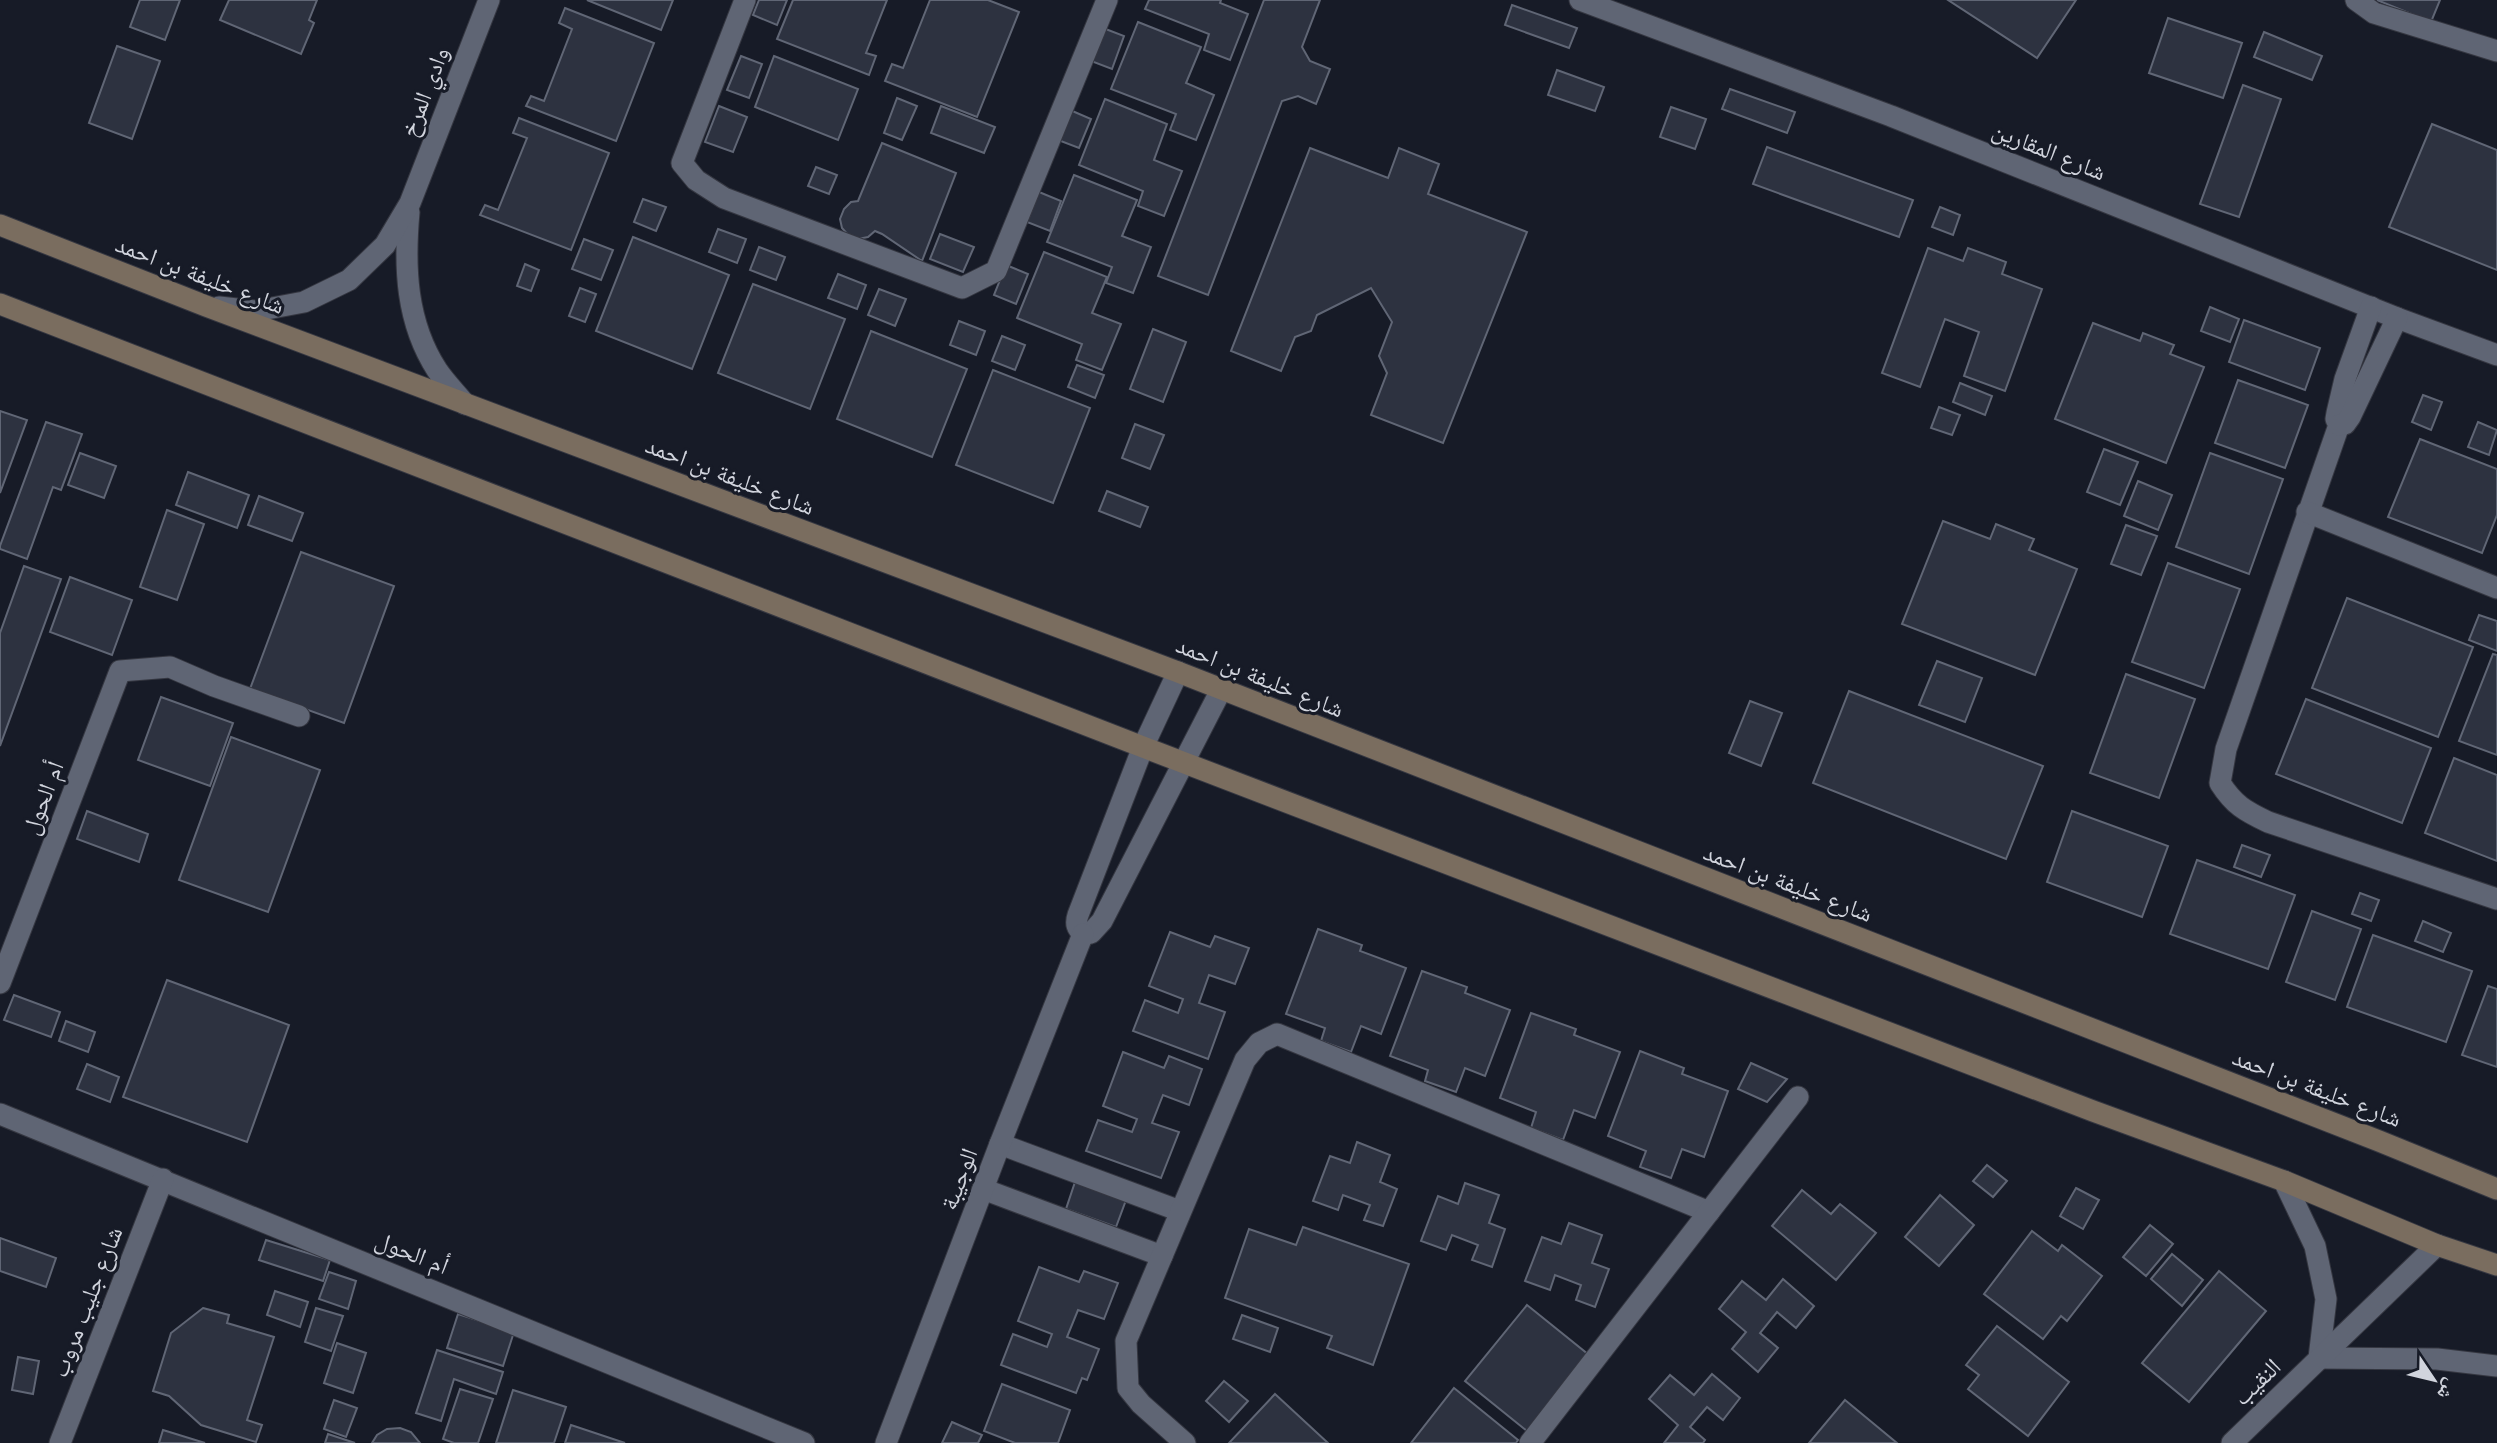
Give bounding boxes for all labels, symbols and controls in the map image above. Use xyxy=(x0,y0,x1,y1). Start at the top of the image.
street label: وادي المرخ xyxy=(395,43,460,143)
street label: شارع المقارين xyxy=(1988,116,2110,187)
street label: شارع خليفة بن احمد xyxy=(111,230,288,321)
street label: شارع خليفة بن احمد xyxy=(641,431,818,522)
street label: شارع خليفة بن احمد xyxy=(1172,631,1348,724)
street label: أم الحول xyxy=(16,757,72,839)
street label: شارع خليفة بن احمد xyxy=(1699,838,1876,929)
street label: شارع خليفة بن احمد xyxy=(2228,1043,2405,1134)
street label: الوجيبة xyxy=(934,1144,983,1214)
street label: شارع جليب مروب xyxy=(45,1223,129,1381)
street label: أم الحول xyxy=(371,1226,453,1282)
north arrow xyxy=(2399,1345,2469,1415)
street label: النقيب xyxy=(2227,1353,2286,1411)
text: ش xyxy=(2432,1375,2462,1404)

